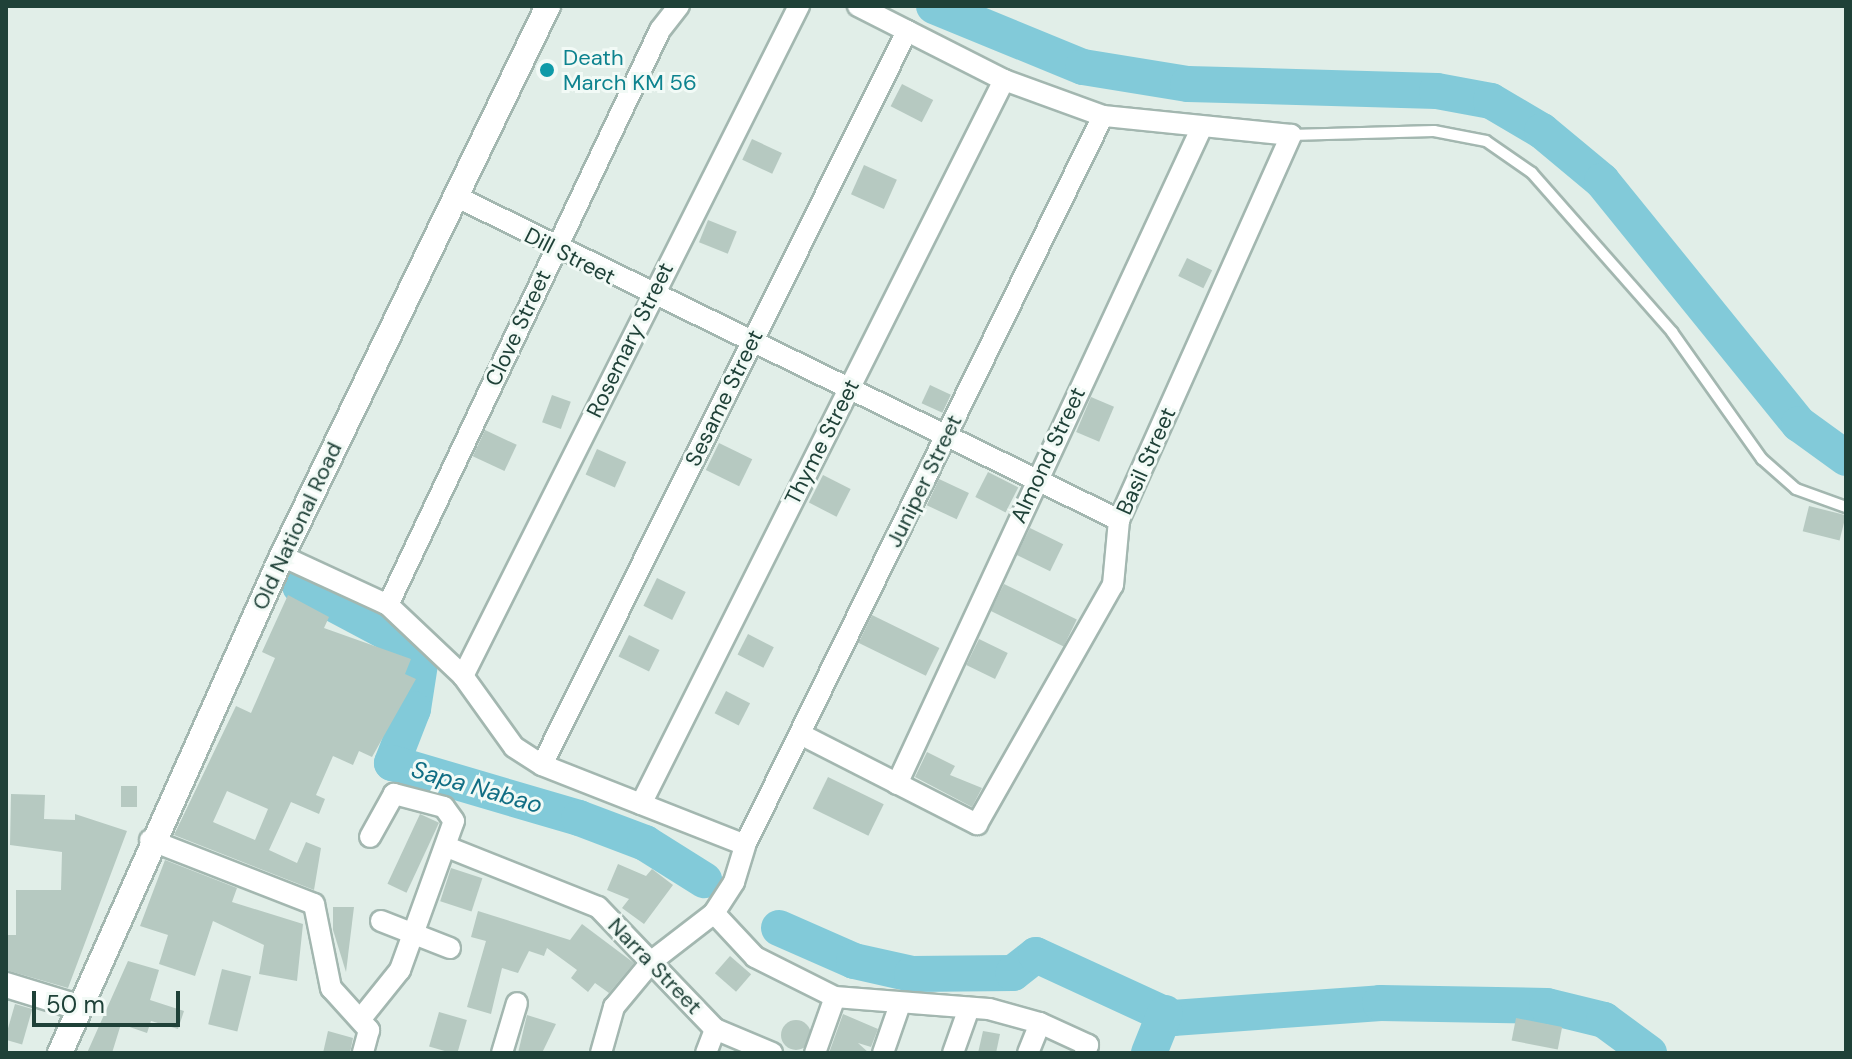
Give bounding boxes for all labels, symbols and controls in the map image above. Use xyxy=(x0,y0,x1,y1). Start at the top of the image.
place label: Death March KM 56 xyxy=(563,44,697,96)
marker: Death March KM 56 xyxy=(538,61,556,79)
street label: Dill Street xyxy=(520,222,620,290)
street label: Rosemary Street xyxy=(581,258,679,422)
street label: Clove Street xyxy=(480,266,556,390)
street label: Sesame Street xyxy=(680,325,768,471)
street label: Thyme Street xyxy=(779,375,865,509)
street label: Almond Street xyxy=(1005,383,1091,527)
street label: Basil Street xyxy=(1111,403,1181,519)
street label: Juniper Street xyxy=(881,410,967,552)
street label: Old National Road xyxy=(247,438,347,614)
water label: Sapa Nabao xyxy=(408,755,546,819)
street label: Narra Street xyxy=(603,912,707,1020)
scale bar xyxy=(36,975,184,1025)
text: 50 m xyxy=(46,989,105,1020)

